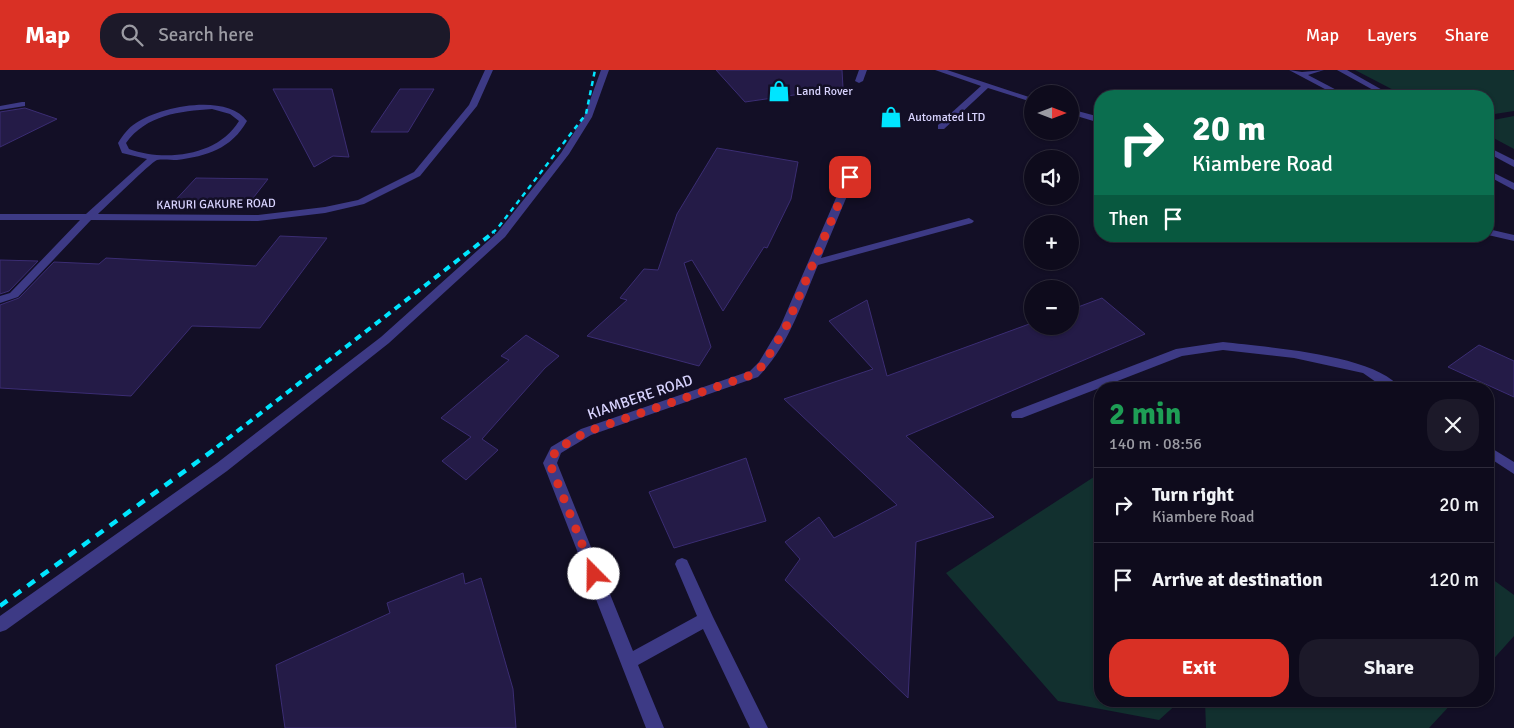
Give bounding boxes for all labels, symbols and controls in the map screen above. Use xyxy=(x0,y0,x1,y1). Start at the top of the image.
search box xyxy=(100,13,450,58)
text: Map xyxy=(25,20,70,50)
icon: search xyxy=(118,21,146,49)
text: Search here xyxy=(158,23,254,47)
text: Map xyxy=(1306,24,1339,46)
text: Layers xyxy=(1367,24,1417,46)
text: Share xyxy=(1445,24,1489,46)
shop icon: Land Rover xyxy=(766,78,792,104)
place label: Land Rover xyxy=(796,84,853,99)
north arrow xyxy=(1024,85,1079,140)
map controls xyxy=(1024,85,1079,335)
shop icon: Automated LTD xyxy=(878,104,904,130)
text: 20 m xyxy=(1192,107,1266,150)
place label: Automated LTD xyxy=(908,110,986,125)
icon: right xyxy=(1109,110,1174,175)
button: sound xyxy=(1024,150,1079,205)
text: Kiambere Road xyxy=(1192,150,1333,177)
pin xyxy=(829,156,871,198)
icon: arrive xyxy=(836,163,864,191)
street label: KARURI GAKURE ROAD xyxy=(156,196,276,213)
icon: arrive xyxy=(1159,205,1187,233)
text: Then xyxy=(1109,207,1149,231)
button: + xyxy=(1024,215,1079,270)
button: − xyxy=(1024,280,1079,335)
street label: KIAMBERE ROAD xyxy=(585,371,695,423)
text: 2 min xyxy=(1109,396,1181,433)
button: close xyxy=(1427,399,1479,451)
text: 140 m · 08:56 xyxy=(1109,434,1202,454)
text: Turn right xyxy=(1152,483,1234,507)
icon: right xyxy=(1109,491,1137,519)
text: 20 m xyxy=(1439,493,1479,517)
text: Kiambere Road xyxy=(1152,507,1255,527)
position arrow xyxy=(567,547,619,599)
icon: arrive xyxy=(1109,566,1137,594)
text: Arrive at destination xyxy=(1152,568,1323,592)
text: 120 m xyxy=(1429,568,1479,592)
button: Exit xyxy=(1109,639,1289,697)
button: Share xyxy=(1299,639,1479,697)

